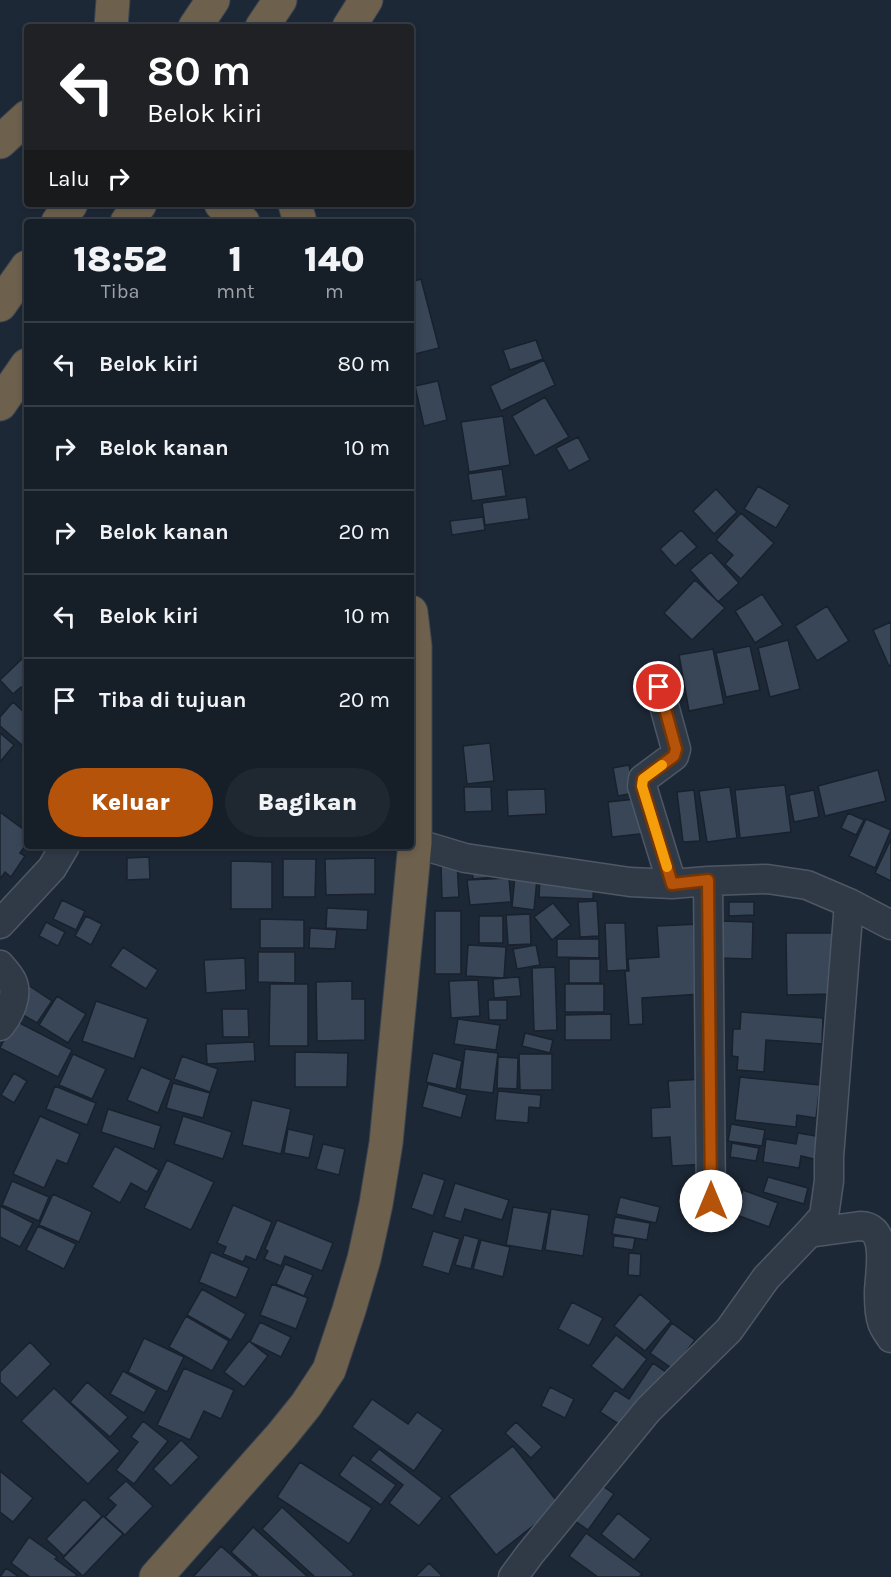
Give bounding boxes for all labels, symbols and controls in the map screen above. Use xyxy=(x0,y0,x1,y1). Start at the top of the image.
text: 80 m xyxy=(147,46,251,96)
icon: left xyxy=(48,48,126,126)
text: Belok kiri xyxy=(147,97,263,129)
icon: right xyxy=(102,162,135,195)
text: Lalu xyxy=(48,166,90,192)
text: 18:52 xyxy=(73,238,167,280)
text: 1 xyxy=(229,238,242,280)
text: 140 xyxy=(304,238,365,280)
text: Tiba xyxy=(101,280,140,303)
text: mnt xyxy=(216,280,255,303)
text: m xyxy=(325,280,344,303)
icon: left xyxy=(48,348,81,381)
text: Belok kiri xyxy=(99,351,199,377)
text: 80 m xyxy=(338,351,390,377)
icon: right xyxy=(48,432,81,465)
text: Belok kanan xyxy=(99,435,229,461)
text: 10 m xyxy=(344,435,390,461)
icon: right xyxy=(48,516,81,549)
text: Belok kanan xyxy=(99,519,229,545)
text: 20 m xyxy=(338,519,390,545)
icon: left xyxy=(48,600,81,633)
text: Belok kiri xyxy=(99,603,199,629)
text: 10 m xyxy=(344,603,390,629)
pin xyxy=(633,661,684,712)
icon: arrive xyxy=(642,670,675,703)
icon: arrive xyxy=(48,684,81,717)
text: Tiba di tujuan xyxy=(99,687,246,713)
text: 20 m xyxy=(338,687,390,713)
button: Keluar xyxy=(48,768,213,837)
button: Bagikan xyxy=(225,768,390,837)
position arrow xyxy=(679,1169,743,1233)

